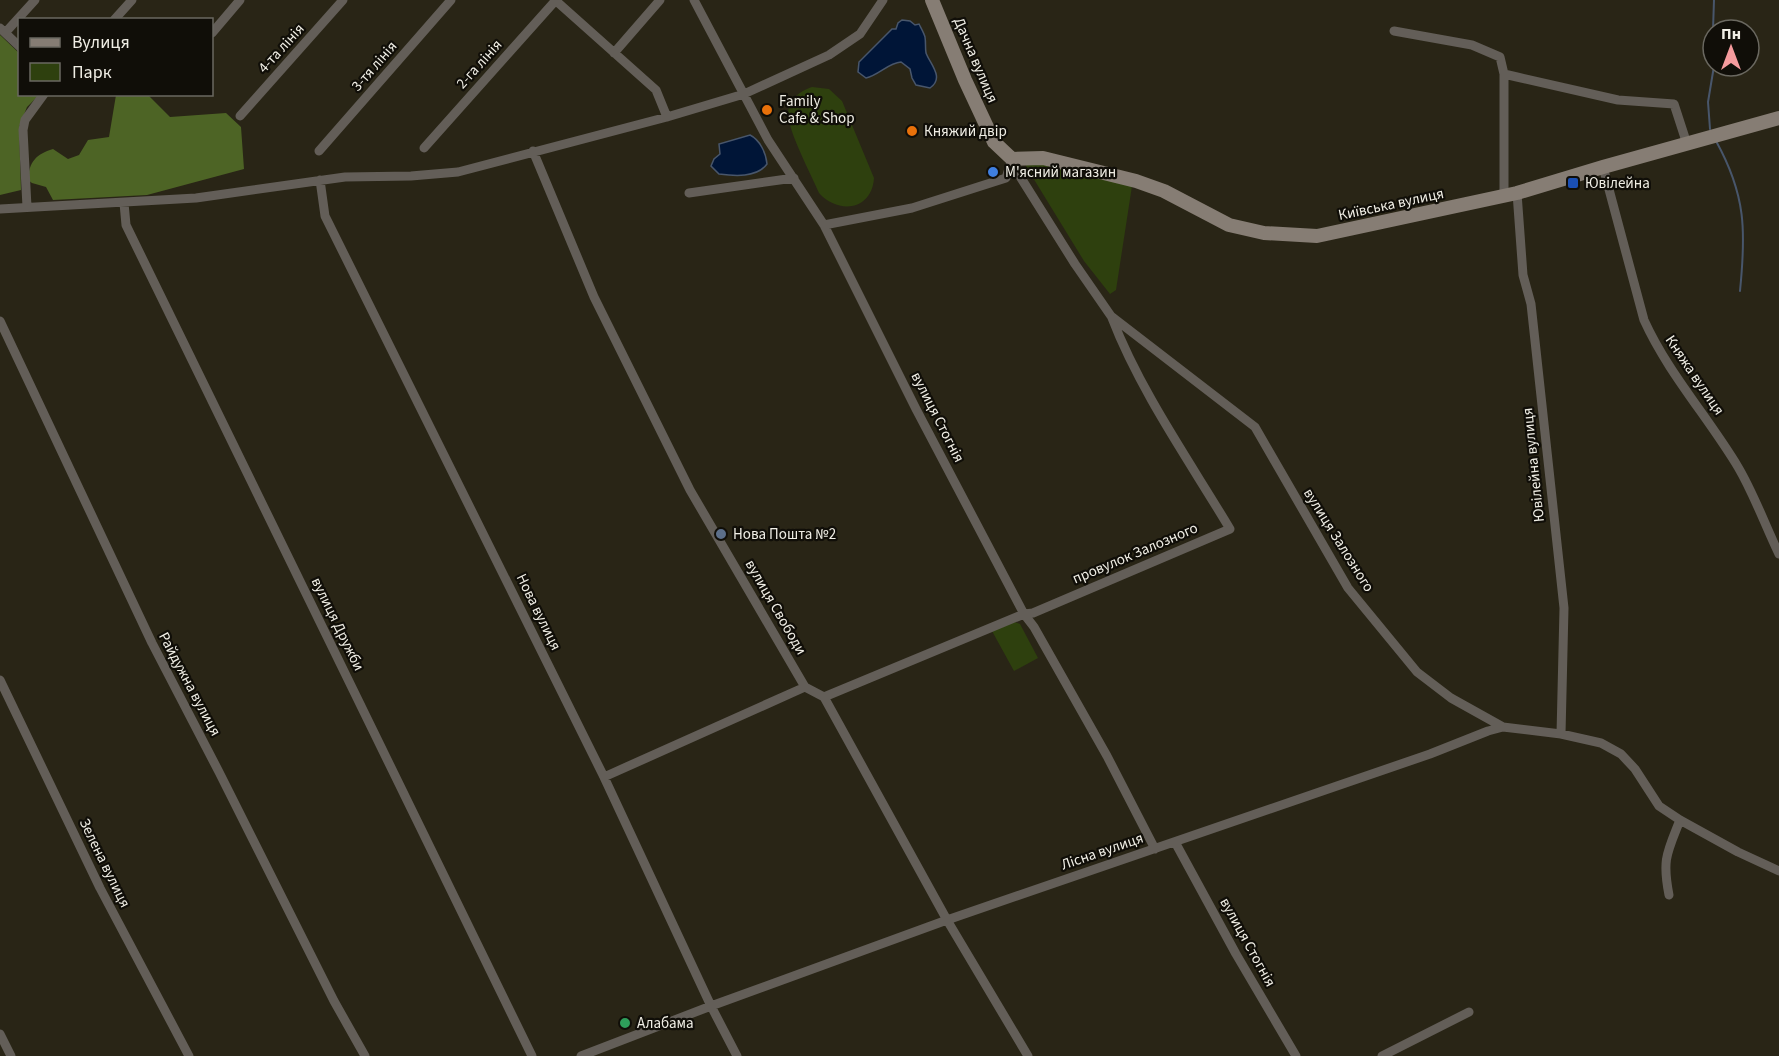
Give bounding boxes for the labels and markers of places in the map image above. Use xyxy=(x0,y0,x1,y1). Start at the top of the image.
place label: Family Cafe & Shop xyxy=(779,91,855,129)
marker: Family Cafe & Shop xyxy=(760,103,774,117)
place label: Княжий двір xyxy=(924,121,1007,142)
marker: Княжий двір xyxy=(905,124,919,138)
place label: М'ясний магазин xyxy=(1005,162,1116,183)
marker: М'ясний магазин xyxy=(986,165,1000,179)
place label: Ювілейна xyxy=(1585,173,1650,194)
marker: Ювілейна xyxy=(1566,176,1580,190)
place label: Нова Пошта №2 xyxy=(733,524,836,545)
marker: Нова Пошта №2 xyxy=(714,527,728,541)
place label: Алабама xyxy=(637,1013,694,1034)
marker: Алабама xyxy=(618,1016,632,1030)

